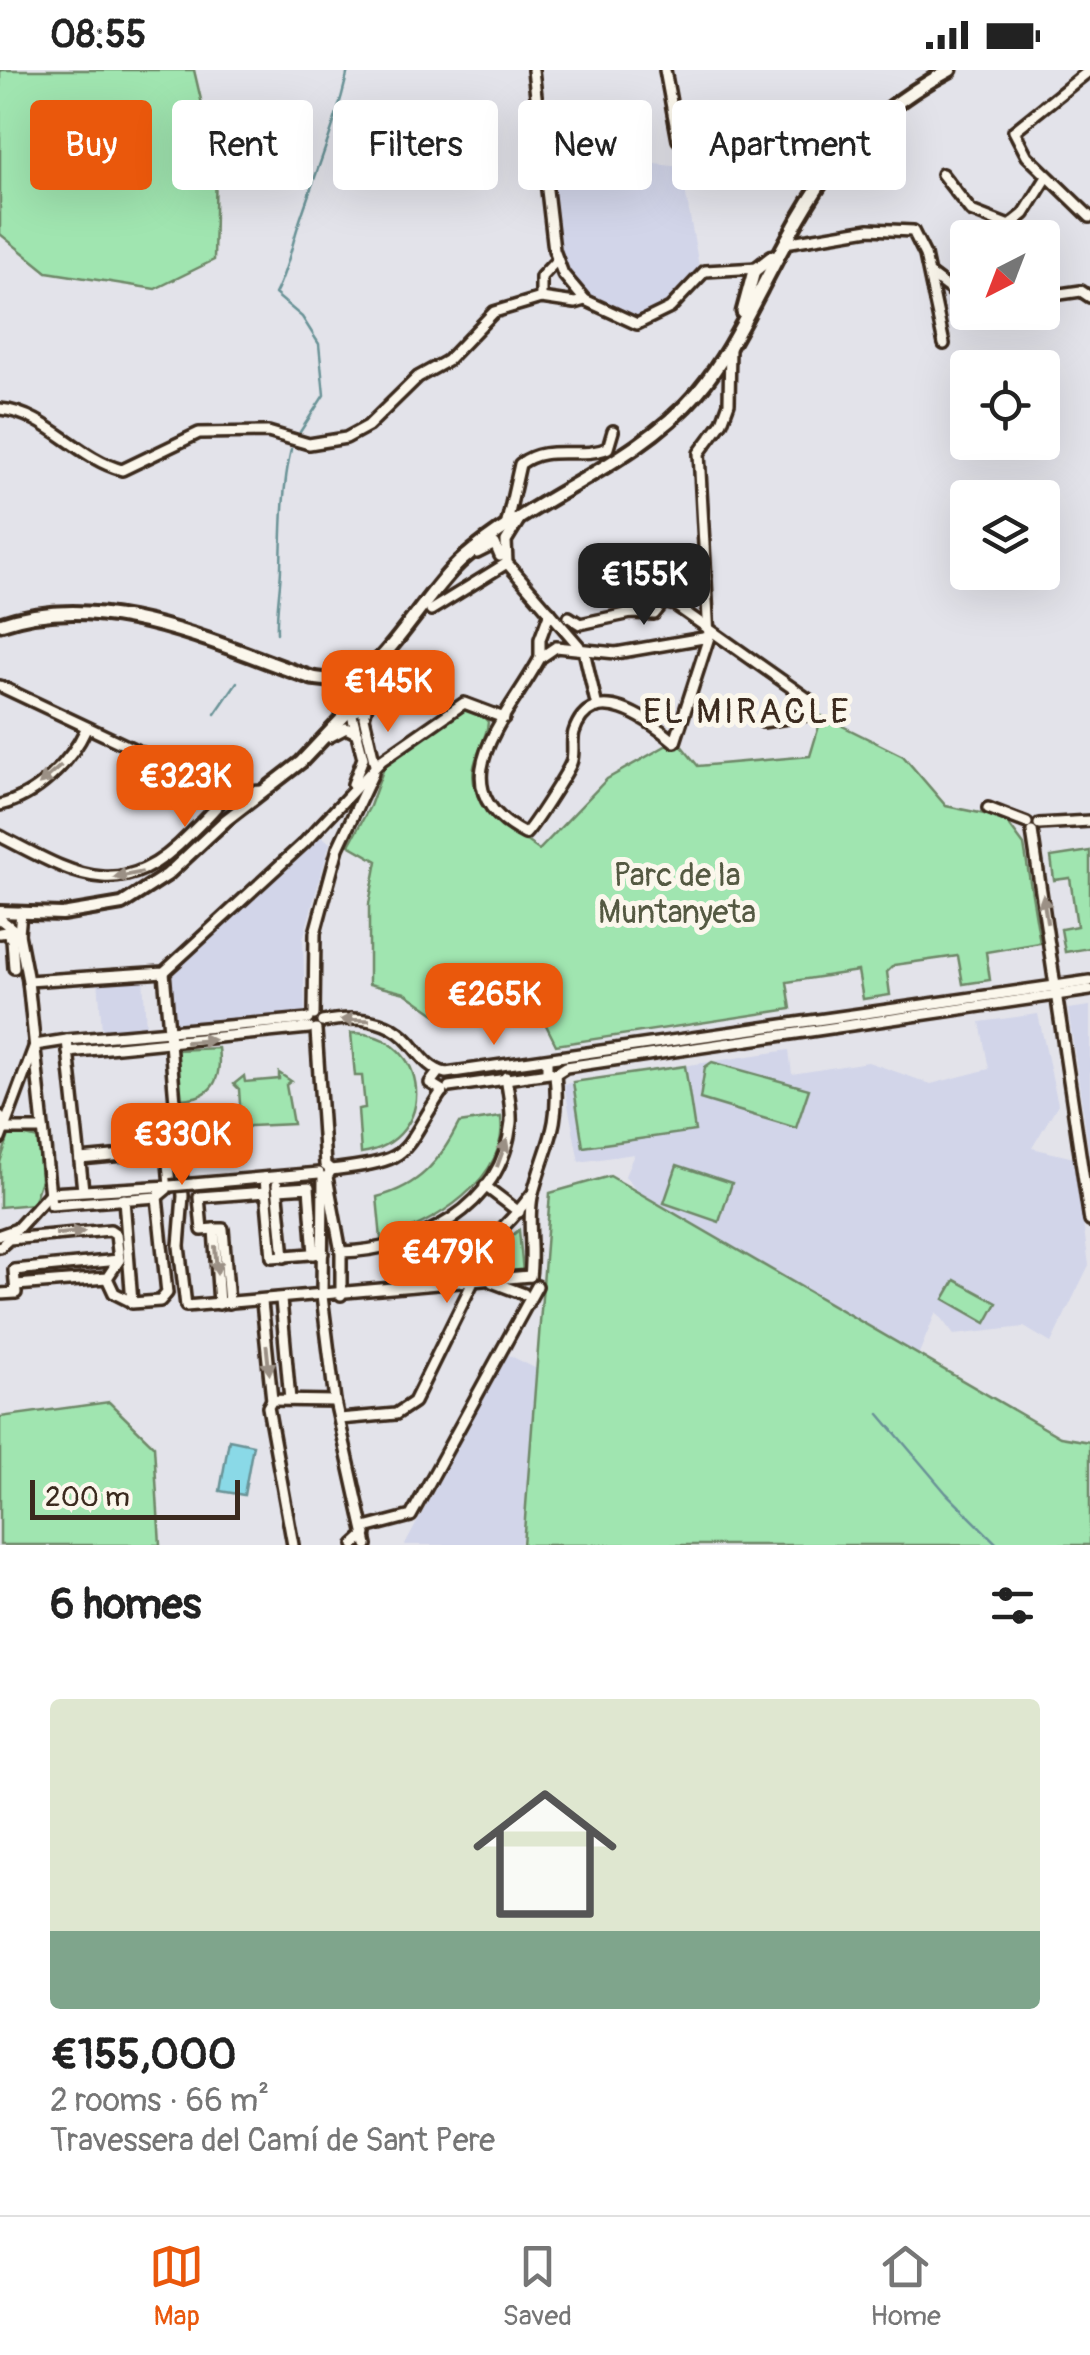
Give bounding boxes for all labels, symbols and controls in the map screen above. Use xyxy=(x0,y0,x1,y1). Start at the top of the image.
text: 08:55 xyxy=(50,11,146,59)
chip: Buy xyxy=(30,100,152,190)
chip: Rent xyxy=(172,100,313,190)
chip: Filters xyxy=(333,100,498,190)
chip: New xyxy=(518,100,652,190)
chip: Apartment xyxy=(672,100,906,190)
north arrow xyxy=(950,220,1060,330)
map controls xyxy=(950,220,1060,590)
button: locate xyxy=(950,350,1060,460)
button: layers xyxy=(950,480,1060,590)
pin: €155K xyxy=(574,543,714,628)
text: €155K xyxy=(600,555,688,595)
pin: €145K xyxy=(318,650,458,735)
text: €145K xyxy=(344,662,432,702)
district label: EL MIRACLE xyxy=(643,690,851,734)
pin: €323K xyxy=(115,745,255,830)
text: €323K xyxy=(138,757,232,797)
one-way arrow xyxy=(38,763,63,785)
park label: Parc de la Muntanyeta xyxy=(598,856,756,933)
one-way arrow xyxy=(112,868,143,884)
one-way arrow xyxy=(1036,892,1052,924)
pin: €265K xyxy=(424,963,564,1048)
text: €265K xyxy=(447,975,541,1015)
one-way arrow xyxy=(338,1012,370,1028)
one-way arrow xyxy=(185,1033,217,1049)
pin: €330K xyxy=(112,1103,252,1188)
text: €330K xyxy=(133,1115,231,1155)
one-way arrow xyxy=(495,1137,510,1167)
pin: €479K xyxy=(377,1221,517,1306)
one-way arrow xyxy=(55,1225,86,1241)
text: €479K xyxy=(401,1233,493,1273)
one-way arrow xyxy=(208,1244,224,1276)
one-way arrow xyxy=(260,1345,276,1377)
scale bar xyxy=(30,1475,240,1520)
text: 200 m xyxy=(45,1480,130,1515)
icon: filters xyxy=(985,1578,1040,1633)
text: 6 homes xyxy=(50,1579,201,1631)
icon: home xyxy=(455,1764,635,1944)
text: €155,000 xyxy=(50,2029,236,2081)
text: 2 rooms · 66 m² xyxy=(50,2081,269,2121)
text: Travessera del Camí de Sant Pere xyxy=(50,2121,495,2161)
tab: Map xyxy=(149,2239,204,2334)
tab: Saved xyxy=(502,2239,572,2334)
tab: Home xyxy=(870,2239,941,2334)

